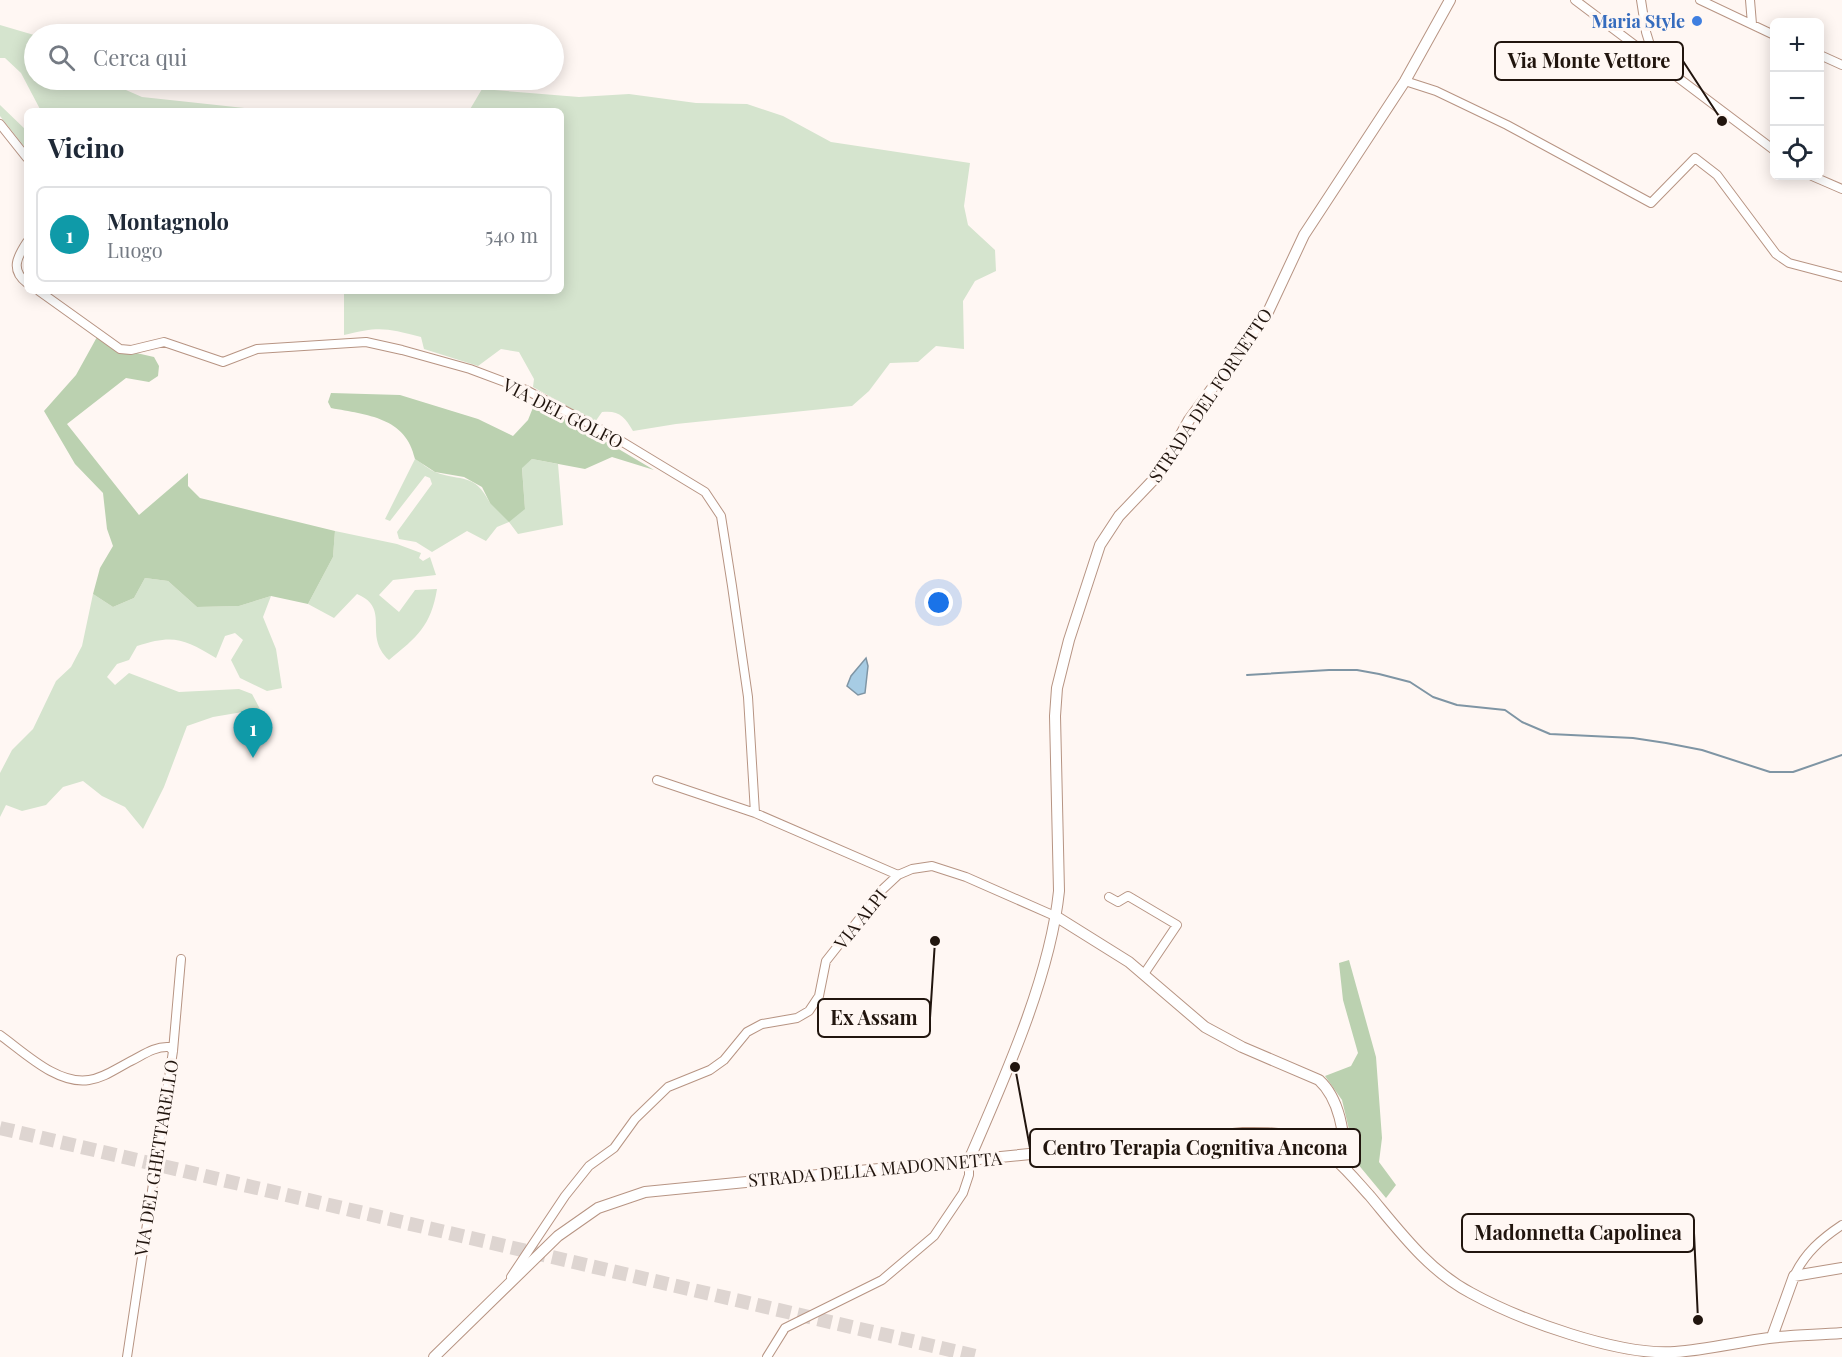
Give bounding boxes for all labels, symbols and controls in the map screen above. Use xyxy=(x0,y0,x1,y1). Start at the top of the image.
place label: Maria Style xyxy=(1591,9,1685,33)
marker: Maria Style xyxy=(1690,14,1704,28)
map controls xyxy=(1770,18,1824,180)
button: + xyxy=(1770,18,1824,72)
search box xyxy=(24,24,564,90)
icon: search xyxy=(45,41,78,74)
text: Cerca qui xyxy=(93,42,187,72)
callout: Via Monte Vettore xyxy=(1495,42,1683,80)
text: Via Monte Vettore xyxy=(1507,46,1670,73)
button: − xyxy=(1770,72,1824,126)
button: locate xyxy=(1770,126,1824,180)
text: Vicino xyxy=(48,130,125,165)
text: Montagnolo xyxy=(107,206,229,236)
text: 1 xyxy=(66,221,73,248)
text: 540 m xyxy=(485,221,538,248)
text: Luogo xyxy=(107,236,163,263)
street label: STRADA DEL FORNETTO xyxy=(1143,303,1277,487)
street label: VIA DEL GOLFO xyxy=(498,372,627,454)
your location xyxy=(924,588,953,617)
pin: 1 xyxy=(234,708,272,758)
street label: VIA ALPI xyxy=(828,884,892,955)
callout: Ex Assam xyxy=(818,999,930,1037)
text: Ex Assam xyxy=(830,1003,918,1030)
street label: VIA DEL GHETTARELLO xyxy=(128,1058,183,1259)
callout: Centro Terapia Cognitiva Ancona xyxy=(1030,1129,1360,1167)
text: Centro Terapia Cognitiva Ancona xyxy=(1042,1133,1348,1160)
street label: STRADA DELLA MADONNETTA xyxy=(747,1146,1004,1192)
callout: Madonnetta Capolinea xyxy=(1462,1214,1694,1252)
text: Madonnetta Capolinea xyxy=(1474,1218,1683,1245)

